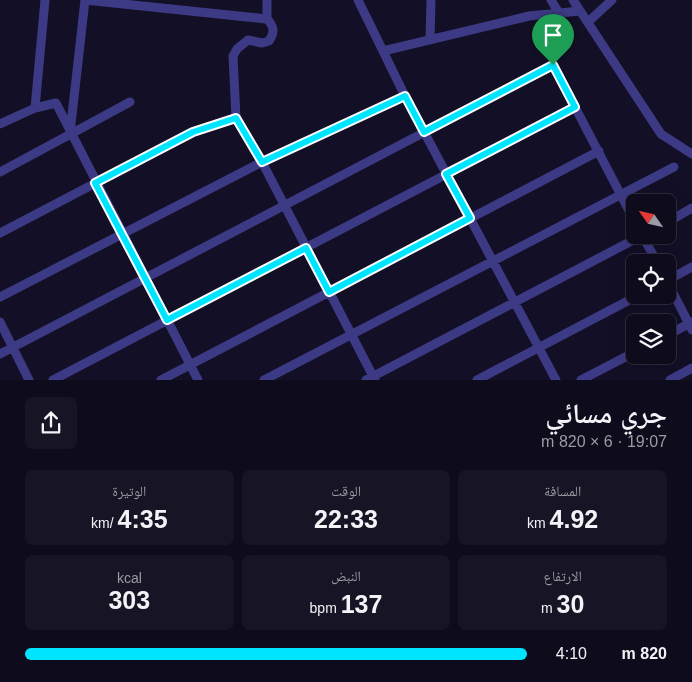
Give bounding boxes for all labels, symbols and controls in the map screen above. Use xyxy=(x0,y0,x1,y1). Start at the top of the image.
pin xyxy=(532,14,574,65)
icon: arrive xyxy=(539,21,567,49)
north arrow xyxy=(626,194,676,244)
map controls xyxy=(626,194,676,364)
button: locate xyxy=(626,254,676,304)
button: layers xyxy=(626,314,676,364)
button: share xyxy=(25,397,77,449)
text: جري مسائي xyxy=(545,398,667,429)
text: 19:07 · 6 × 820 m xyxy=(541,433,667,450)
text: الوتيرة xyxy=(112,483,146,499)
text: الوقت xyxy=(331,483,361,499)
text: المسافة xyxy=(544,483,581,499)
text: 4:35 xyxy=(118,505,168,533)
text: 22:33 xyxy=(314,505,378,533)
text: 4.92 xyxy=(550,505,598,533)
text: /km xyxy=(91,515,118,531)
text: km xyxy=(527,515,550,531)
text: النبض xyxy=(331,568,361,584)
text: الارتفاع xyxy=(544,568,582,584)
text: kcal xyxy=(117,570,142,586)
text: 303 xyxy=(108,586,150,614)
text: 137 xyxy=(341,590,382,618)
text: 30 xyxy=(557,590,584,618)
text: bpm xyxy=(310,600,341,616)
text: m xyxy=(541,600,557,616)
text: 4:10 xyxy=(556,645,587,662)
text: 820 m xyxy=(622,645,667,662)

